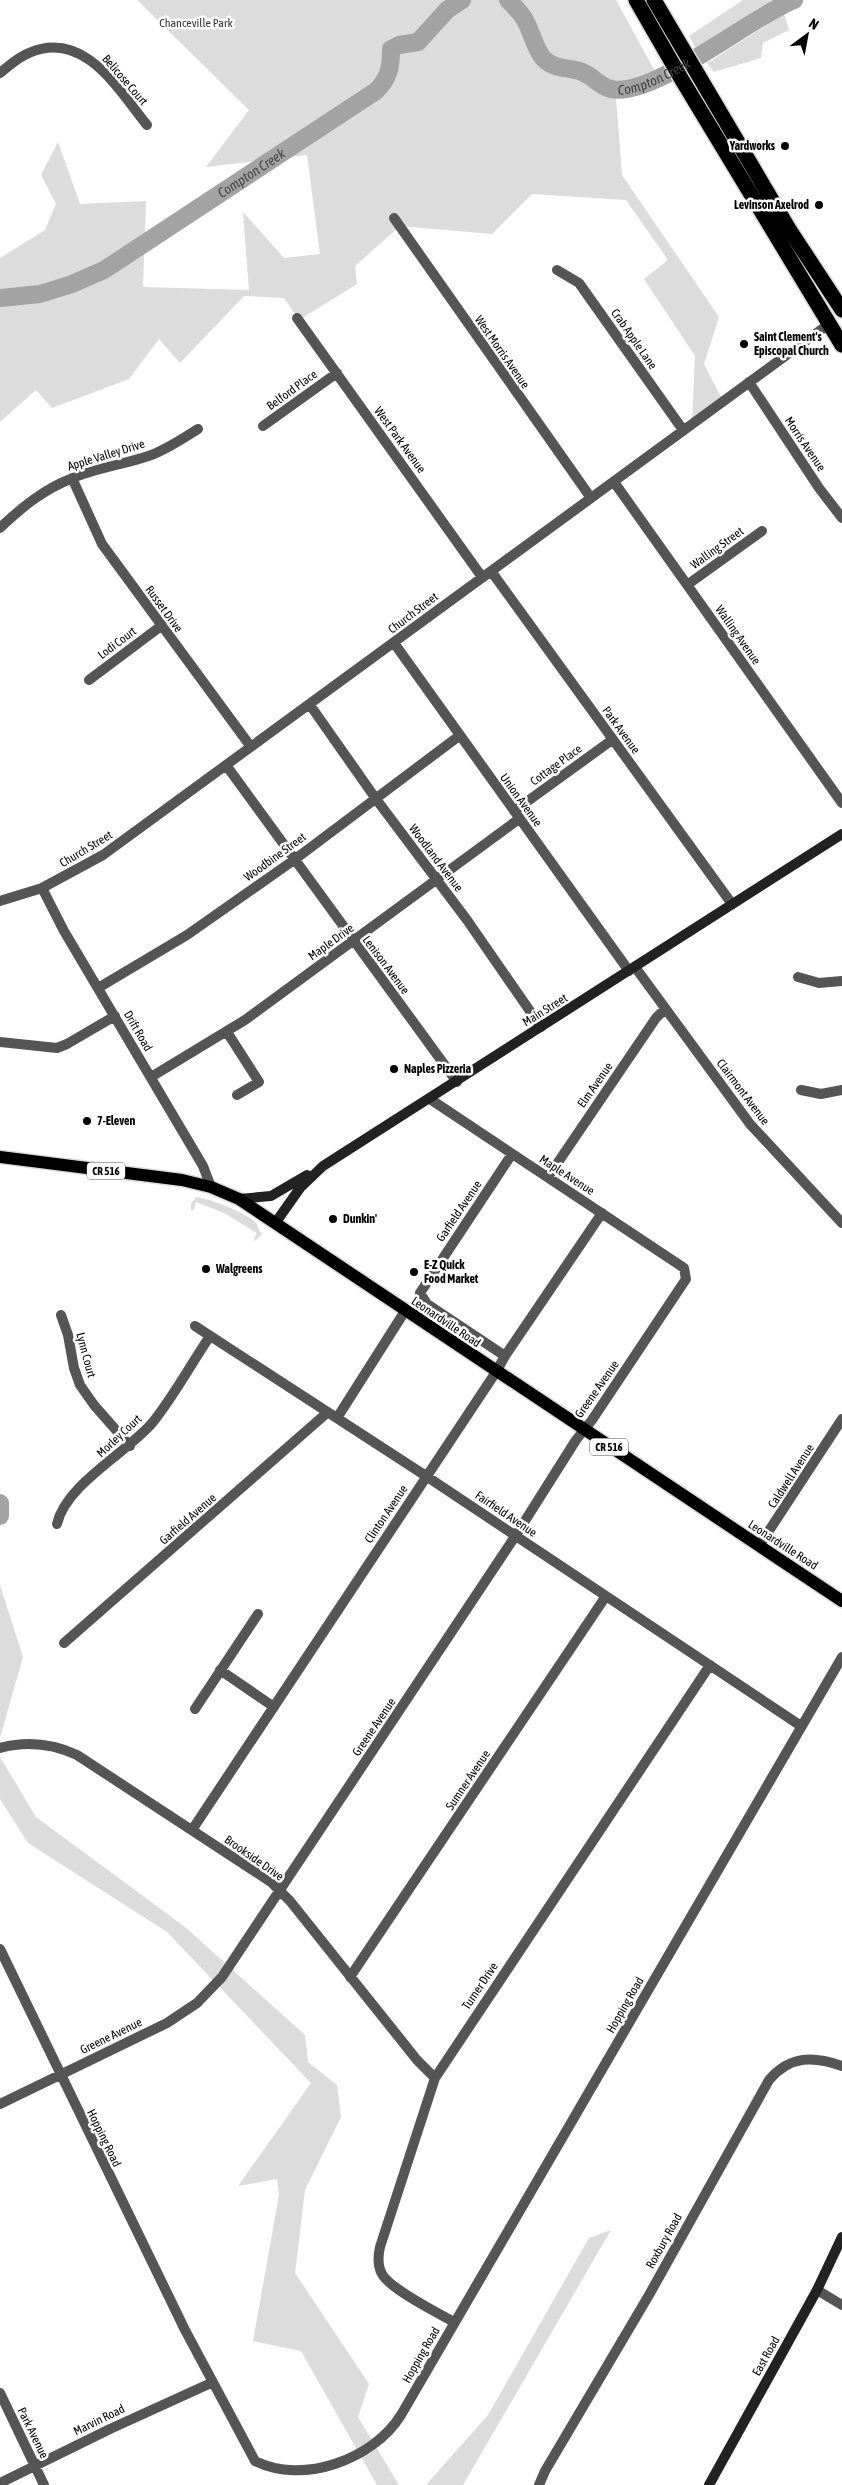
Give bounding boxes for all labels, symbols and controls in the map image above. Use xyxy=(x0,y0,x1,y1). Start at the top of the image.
north arrow xyxy=(782,10,832,60)
text: N xyxy=(806,15,822,33)
park label: Chanceville Park xyxy=(159,16,233,30)
street label: Belicose Court xyxy=(99,52,151,108)
water label: Compton Creek xyxy=(617,55,694,98)
place label: Yardworks xyxy=(729,139,776,153)
marker: Yardworks xyxy=(779,140,791,152)
water label: Compton Creek xyxy=(215,145,289,201)
place label: Levinson Axelrod xyxy=(734,198,809,212)
marker: Levinson Axelrod xyxy=(813,199,825,211)
street label: Crab Apple Lane xyxy=(608,306,660,372)
street label: West Morris Avenue xyxy=(472,313,532,391)
place label: Saint Clement's Episcopal Church xyxy=(754,330,829,358)
marker: Saint Clement's Episcopal Church xyxy=(738,338,750,350)
street label: Belford Place xyxy=(264,367,320,413)
street label: West Park Avenue xyxy=(371,404,429,476)
street label: Morris Avenue xyxy=(782,414,828,474)
street label: Apple Valley Drive xyxy=(66,437,146,473)
street label: Walling Street xyxy=(688,524,747,572)
street label: Russet Drive xyxy=(142,583,186,635)
street label: Church Street xyxy=(385,589,441,636)
street label: Walling Avenue xyxy=(713,603,763,667)
street label: Lodi Court xyxy=(95,624,139,662)
street label: Park Avenue xyxy=(599,704,643,756)
street label: Cottage Place xyxy=(528,742,584,788)
street label: Union Avenue xyxy=(497,771,545,829)
street label: Woodland Avenue xyxy=(406,822,466,894)
street label: Church Street xyxy=(57,828,115,870)
street label: Woodbine Street xyxy=(241,830,309,884)
street label: Maple Drive xyxy=(306,921,356,963)
street label: Lenison Avenue xyxy=(360,933,412,997)
street label: Main Street xyxy=(520,990,570,1029)
street label: Drift Road xyxy=(121,1008,155,1054)
street label: Clairmont Avenue xyxy=(714,1056,772,1128)
street label: Elm Avenue xyxy=(574,1060,616,1110)
place label: Naples Pizzeria xyxy=(404,1062,472,1076)
marker: Naples Pizzeria xyxy=(388,1063,400,1075)
place label: 7-Eleven xyxy=(97,1114,135,1128)
marker: 7-Eleven xyxy=(81,1115,93,1127)
street label: Maple Avenue xyxy=(537,1152,597,1198)
road number: CR 516 xyxy=(87,1162,125,1180)
street label: Garfield Avenue xyxy=(433,1178,485,1244)
place label: Dunkin' xyxy=(343,1212,377,1226)
marker: Dunkin' xyxy=(327,1213,339,1225)
place label: E-Z Quick Food Market xyxy=(424,1258,479,1286)
place label: Walgreens xyxy=(215,1262,263,1276)
marker: Walgreens xyxy=(200,1263,212,1275)
marker: E-Z Quick Food Market xyxy=(408,1266,420,1278)
street label: Leonardville Road xyxy=(409,1294,483,1350)
street label: Lynn Court xyxy=(73,1331,99,1380)
street label: Greene Avenue xyxy=(572,1358,622,1420)
street label: Morley Court xyxy=(94,1411,145,1460)
road number: CR 516 xyxy=(590,1438,628,1455)
street label: Caldwell Avenue xyxy=(765,1441,817,1511)
street label: Clinton Avenue xyxy=(362,1482,410,1546)
street label: Fairfield Avenue xyxy=(472,1488,540,1540)
street label: Garfield Avenue xyxy=(157,1491,219,1547)
street label: Leonardville Road xyxy=(746,1517,820,1573)
street label: Greene Avenue xyxy=(349,1695,399,1759)
street label: Sumner Avenue xyxy=(443,1747,493,1813)
street label: Brookside Drive xyxy=(222,1833,286,1883)
street label: Turner Drive xyxy=(459,1960,501,2012)
street label: Hopping Road xyxy=(603,1975,647,2035)
street label: Greene Avenue xyxy=(78,2015,144,2057)
street label: Hopping Road xyxy=(84,2107,124,2169)
street label: Roxbury Road xyxy=(643,2211,685,2271)
street label: Hopping Road xyxy=(399,2325,443,2385)
street label: East Road xyxy=(749,2334,783,2378)
street label: Marvin Road xyxy=(71,2402,127,2438)
street label: Park Avenue xyxy=(15,2405,51,2461)

